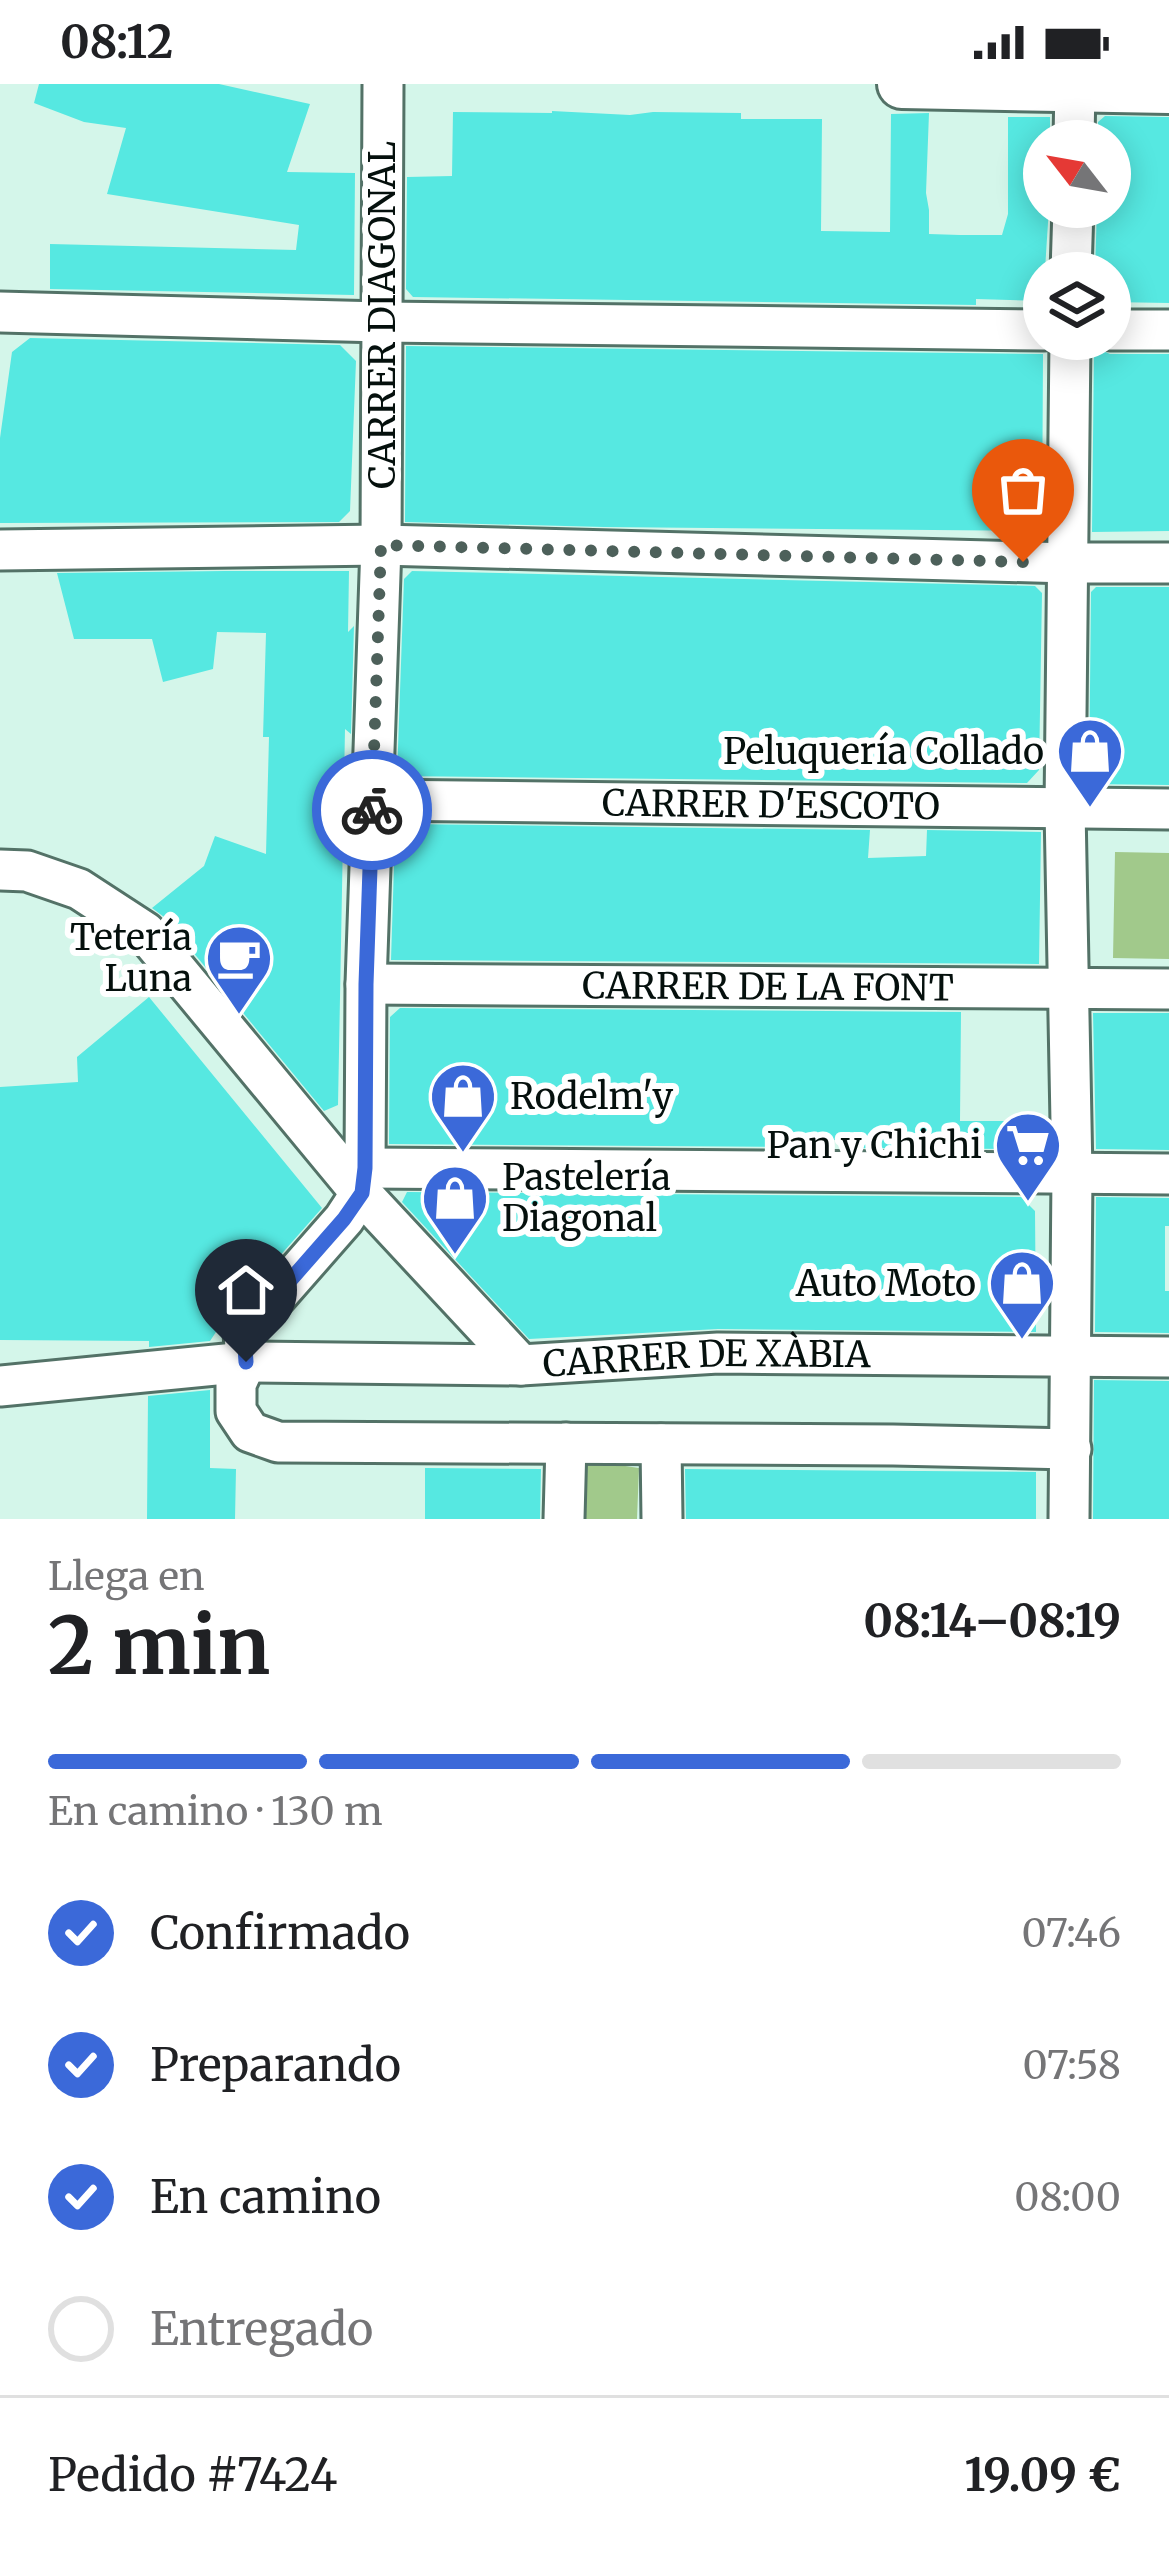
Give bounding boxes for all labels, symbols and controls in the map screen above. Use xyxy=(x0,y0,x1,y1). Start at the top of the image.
text: 08:12 xyxy=(60,14,173,70)
north arrow xyxy=(1023,120,1131,228)
map controls xyxy=(1023,120,1131,360)
street label: CARRER DIAGONAL xyxy=(360,141,405,489)
button: layers xyxy=(1023,252,1131,360)
pin xyxy=(972,439,1074,562)
icon: bag xyxy=(990,457,1056,523)
shop icon: Peluquería Collado xyxy=(1055,716,1125,810)
place label: Peluquería Collado xyxy=(723,729,1044,774)
courier xyxy=(312,750,432,870)
icon: bike xyxy=(339,777,405,843)
street label: CARRER D'ESCOTO xyxy=(602,781,940,829)
place label: Tetería Luna xyxy=(70,915,192,1001)
cafe icon: Tetería Luna xyxy=(204,923,274,1017)
street label: CARRER DE LA FONT xyxy=(582,963,954,1011)
shop icon: Rodelm'y xyxy=(428,1061,498,1155)
place label: Rodelm'y xyxy=(510,1074,673,1119)
supermarket icon: Pan y Chichi xyxy=(993,1110,1063,1204)
place label: Pan y Chichi xyxy=(766,1123,982,1168)
place label: Pastelería Diagonal xyxy=(502,1155,671,1241)
shop icon: Pastelería Diagonal xyxy=(420,1163,490,1257)
pin xyxy=(195,1239,297,1362)
shop icon: Auto Moto xyxy=(987,1248,1057,1342)
icon: home xyxy=(213,1257,279,1323)
place label: Auto Moto xyxy=(795,1261,976,1306)
street label: CARRER DE XÀBIA xyxy=(541,1331,871,1387)
text: Llega en xyxy=(48,1552,205,1601)
text: 08:14–08:19 xyxy=(863,1593,1121,1649)
text: 2 min xyxy=(48,1597,270,1695)
text: En camino · 130 m xyxy=(48,1787,383,1836)
icon: check xyxy=(48,1900,114,1966)
text: Confirmado xyxy=(150,1905,410,1961)
text: 07:46 xyxy=(1022,1909,1121,1958)
icon: check xyxy=(48,2032,114,2098)
text: Preparando xyxy=(150,2037,401,2093)
text: 07:58 xyxy=(1023,2041,1121,2090)
icon: check xyxy=(48,2164,114,2230)
text: En camino xyxy=(150,2169,381,2225)
text: 08:00 xyxy=(1014,2173,1121,2222)
text: Entregado xyxy=(150,2301,373,2357)
text: Pedido #7424 xyxy=(48,2447,337,2503)
text: 19.09 € xyxy=(964,2447,1121,2503)

